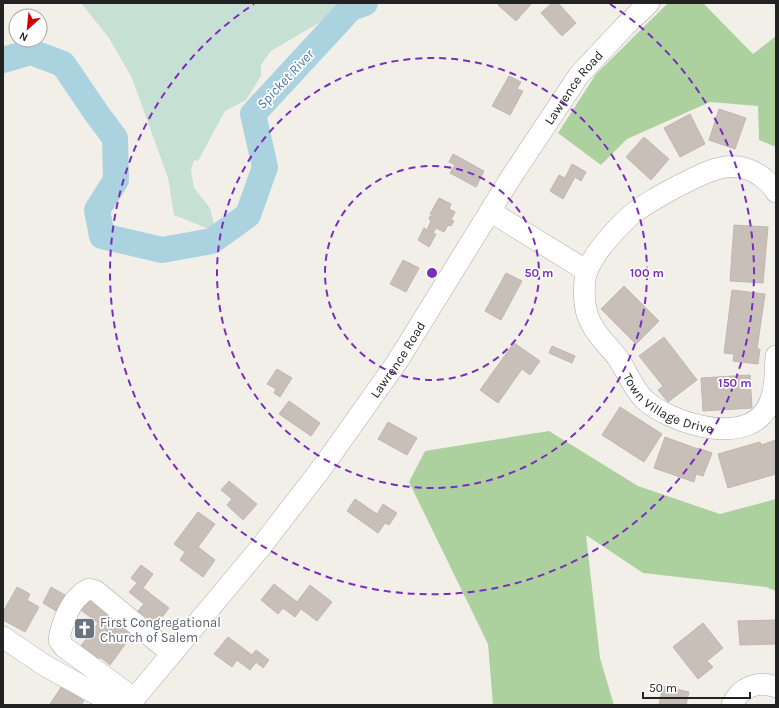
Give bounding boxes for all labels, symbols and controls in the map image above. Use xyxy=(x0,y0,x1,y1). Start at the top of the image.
north arrow xyxy=(8,8,48,48)
text: N xyxy=(17,29,30,44)
water label: Spicket River xyxy=(253,45,318,113)
street label: Lawrence Road xyxy=(541,48,606,127)
centre of rings xyxy=(425,266,439,280)
text: 50 m xyxy=(525,266,554,280)
text: 100 m xyxy=(630,266,664,280)
street label: Lawrence Road xyxy=(367,319,428,401)
street label: Town Village Drive xyxy=(620,371,714,436)
text: 150 m xyxy=(718,376,752,390)
place label: First Congregational Church of Salem xyxy=(100,615,221,645)
church icon: First Congregational Church of Salem xyxy=(71,616,97,642)
scale bar xyxy=(643,674,750,700)
text: 50 m xyxy=(649,681,677,695)

